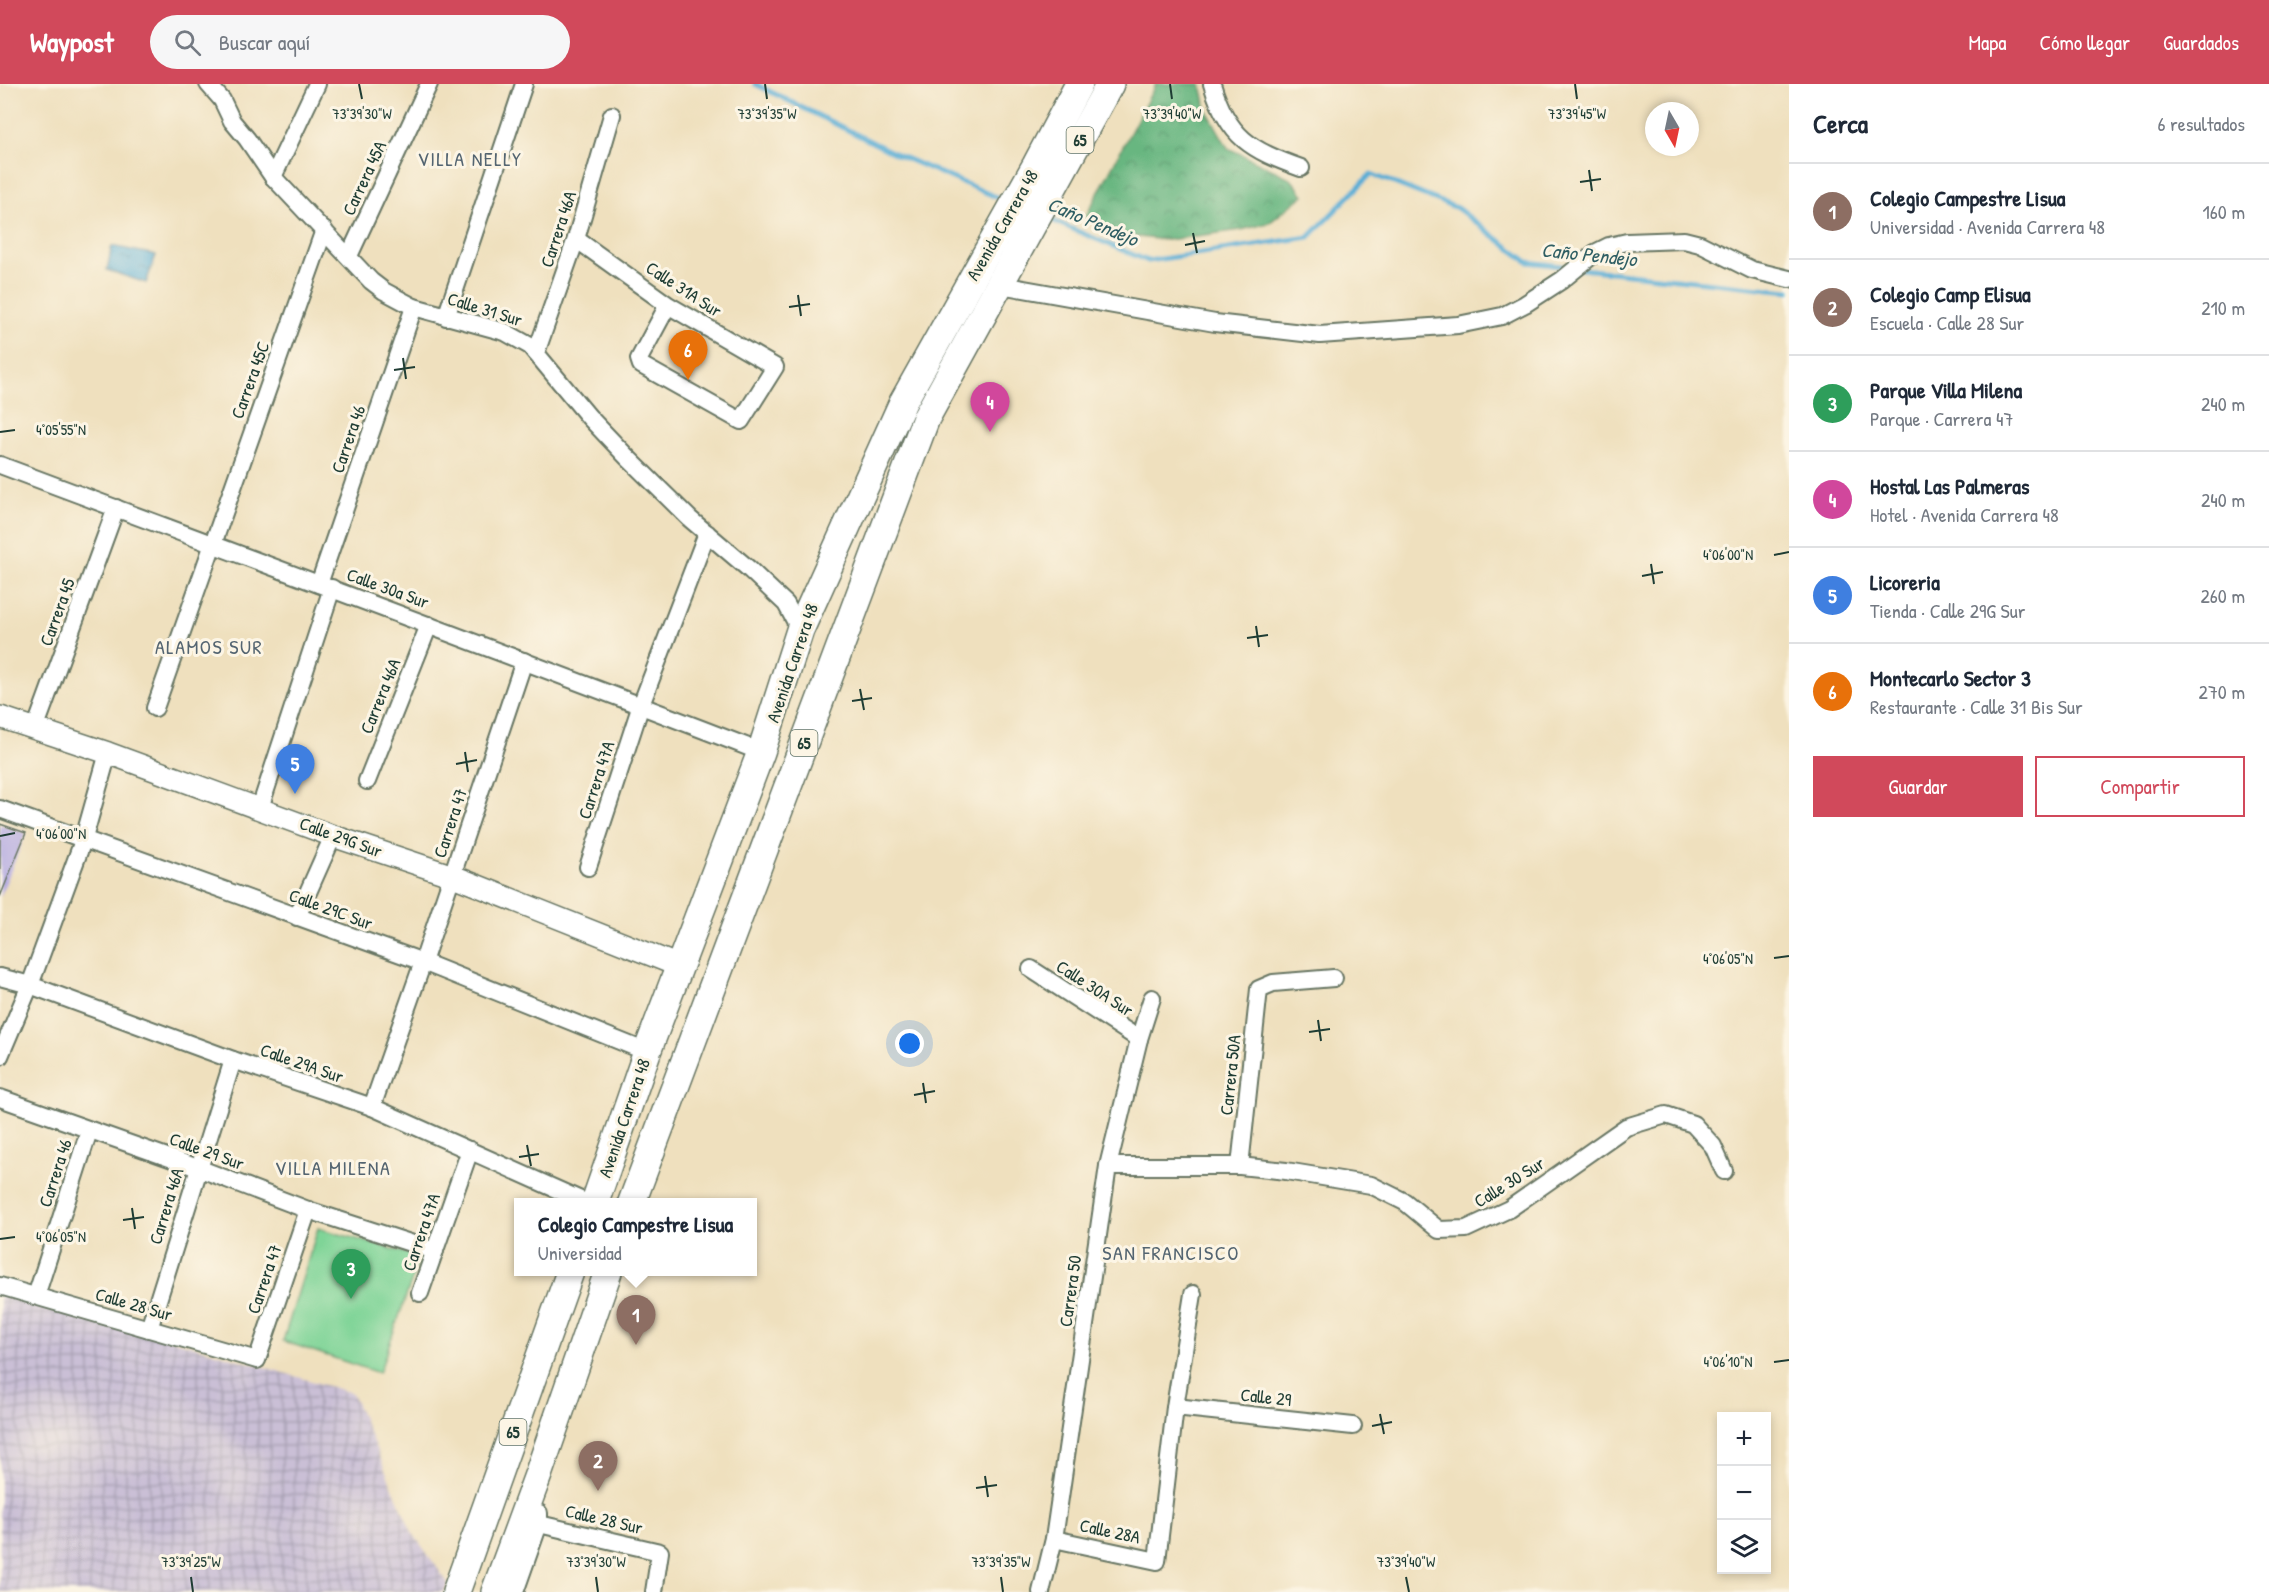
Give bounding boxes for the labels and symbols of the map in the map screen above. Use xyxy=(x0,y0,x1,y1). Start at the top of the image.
north arrow xyxy=(1645,102,1699,156)
text: 73°39'30"W xyxy=(332,103,393,124)
text: 73°39'35"W xyxy=(737,103,797,124)
text: 73°39'40"W xyxy=(1143,103,1202,124)
text: 73°39'45"W xyxy=(1548,103,1607,124)
road number: 65 xyxy=(1066,127,1094,153)
street label: Carrera 45A xyxy=(336,137,392,219)
district label: VILLA NELLY xyxy=(418,145,522,172)
street label: Avenida Carrera 48 xyxy=(960,165,1044,285)
street label: Carrera 46A xyxy=(534,187,582,270)
water label: Caño Pendejo xyxy=(1044,190,1144,253)
water label: Caño Pendejo xyxy=(1540,236,1640,273)
street label: Calle 31A Sur xyxy=(641,255,727,323)
street label: Calle 31 Sur xyxy=(444,286,526,332)
pin: 6 xyxy=(668,330,708,380)
street label: Carrera 45C xyxy=(225,338,276,422)
pin: 4 xyxy=(970,382,1010,432)
street label: Carrera 46 xyxy=(325,402,371,476)
text: 4°05'55"N xyxy=(36,419,86,440)
text: 4°06'00"N xyxy=(1703,544,1753,565)
street label: Calle 30a Sur xyxy=(343,562,433,614)
street label: Carrera 45 xyxy=(33,574,81,649)
street label: Avenida Carrera 48 xyxy=(760,600,824,726)
district label: ALAMOS SUR xyxy=(155,633,263,660)
street label: Carrera 46A xyxy=(354,655,406,737)
road number: 65 xyxy=(790,730,818,756)
street label: Carrera 47A xyxy=(572,738,620,822)
pin: 5 xyxy=(276,744,314,794)
street label: Carrera 47 xyxy=(427,785,473,861)
street label: Calle 29G Sur xyxy=(296,811,386,864)
text: 4°06'00"N xyxy=(36,823,86,844)
street label: Calle 29C Sur xyxy=(286,882,376,936)
text: 4°06'05"N xyxy=(1703,948,1753,969)
street label: Calle 30A Sur xyxy=(1052,954,1139,1022)
your location xyxy=(895,1029,924,1058)
street label: Carrera 50A xyxy=(1213,1033,1247,1116)
street label: Calle 29A Sur xyxy=(257,1037,347,1089)
street label: Avenida Carrera 48 xyxy=(592,1055,656,1181)
street label: Calle 29 Sur xyxy=(166,1126,248,1176)
street label: Carrera 46 xyxy=(32,1136,78,1210)
street label: Calle 30 Sur xyxy=(1469,1151,1549,1213)
district label: VILLA MILENA xyxy=(275,1154,391,1181)
street label: Carrera 46A xyxy=(143,1164,190,1247)
street label: Carrera 47A xyxy=(396,1190,446,1274)
text: 4°06'05"N xyxy=(36,1226,86,1247)
district label: SAN FRANCISCO xyxy=(1102,1239,1240,1266)
street label: Carrera 47 xyxy=(241,1241,288,1317)
pin: 3 xyxy=(332,1250,370,1299)
street label: Carrera 50 xyxy=(1053,1254,1087,1328)
street label: Calle 28 Sur xyxy=(93,1281,175,1327)
pin: 1 xyxy=(616,1296,656,1345)
text: 4°06'10"N xyxy=(1704,1351,1752,1372)
street label: Calle 29 xyxy=(1239,1382,1293,1412)
road number: 65 xyxy=(500,1419,526,1445)
pin: 2 xyxy=(578,1442,618,1491)
street label: Calle 28 Sur xyxy=(563,1498,645,1540)
street label: Calle 28A xyxy=(1078,1512,1143,1550)
text: 73°39'25"W xyxy=(161,1551,221,1572)
text: 73°39'30"W xyxy=(566,1551,627,1572)
text: 73°39'35"W xyxy=(971,1551,1031,1572)
text: 73°39'40"W xyxy=(1377,1551,1436,1572)

